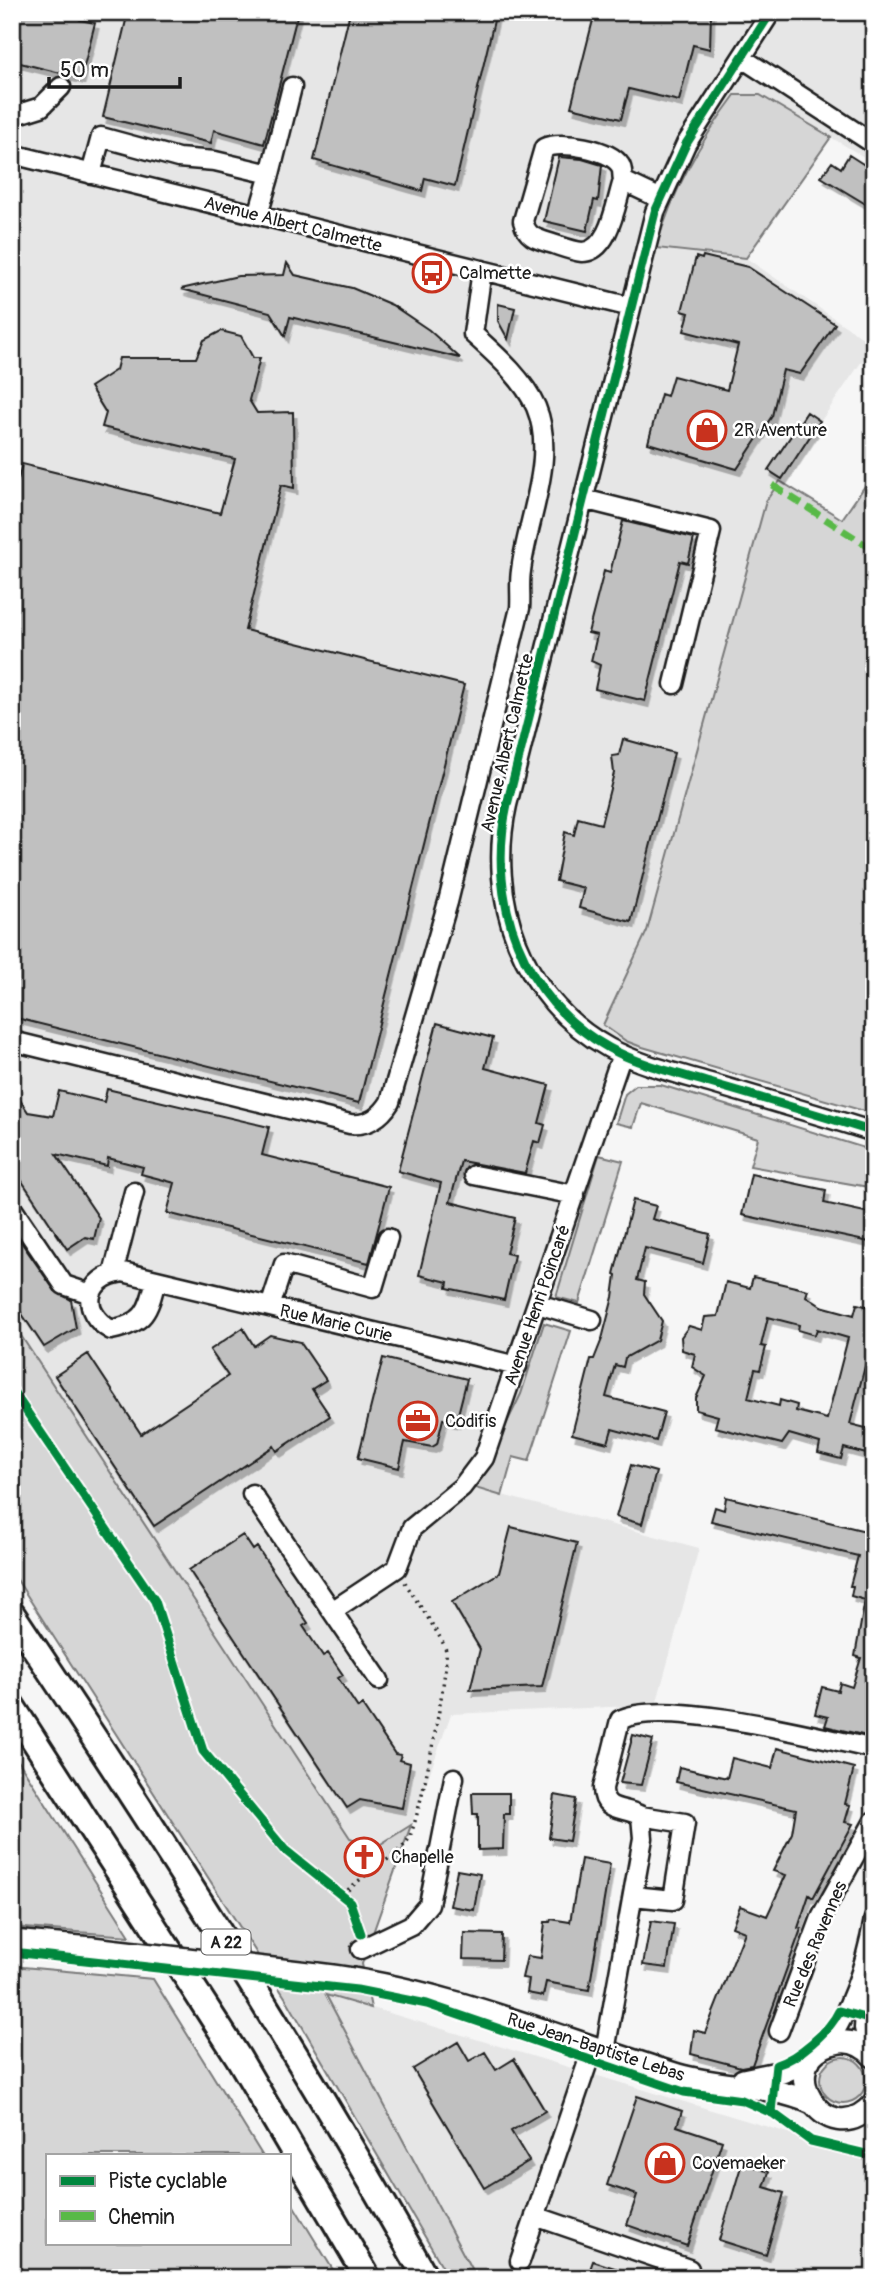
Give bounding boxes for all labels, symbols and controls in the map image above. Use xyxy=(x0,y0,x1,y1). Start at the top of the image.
scale bar xyxy=(49,46,180,90)
text: 50 m xyxy=(60,57,109,84)
street label: Avenue Albert Calmette xyxy=(202,191,384,258)
bus stop icon: Calmette xyxy=(411,252,453,294)
place label: Calmette xyxy=(459,262,531,285)
shop icon: 2R Aventure xyxy=(686,409,728,451)
place label: 2R Aventure xyxy=(734,419,827,442)
street label: Avenue Albert Calmette xyxy=(476,651,539,835)
street label: Avenue Henri Poincaré xyxy=(499,1222,576,1389)
street label: Rue Marie Curie xyxy=(277,1299,394,1348)
office icon: Codifis xyxy=(397,1400,439,1442)
place label: Codifis xyxy=(445,1410,496,1433)
church icon: Chapelle xyxy=(343,1836,385,1878)
place label: Chapelle xyxy=(391,1846,454,1869)
street label: Rue des Ravennes xyxy=(779,1878,852,2011)
road number: A 22 xyxy=(202,1930,250,1954)
street label: Rue Jean-Baptiste Lebas xyxy=(504,2008,688,2087)
shop icon: Covemaeker xyxy=(644,2142,686,2184)
place label: Covemaeker xyxy=(692,2152,786,2175)
legend xyxy=(46,2154,290,2244)
text: Piste cyclable xyxy=(108,2168,227,2195)
text: Chemin xyxy=(108,2204,175,2231)

